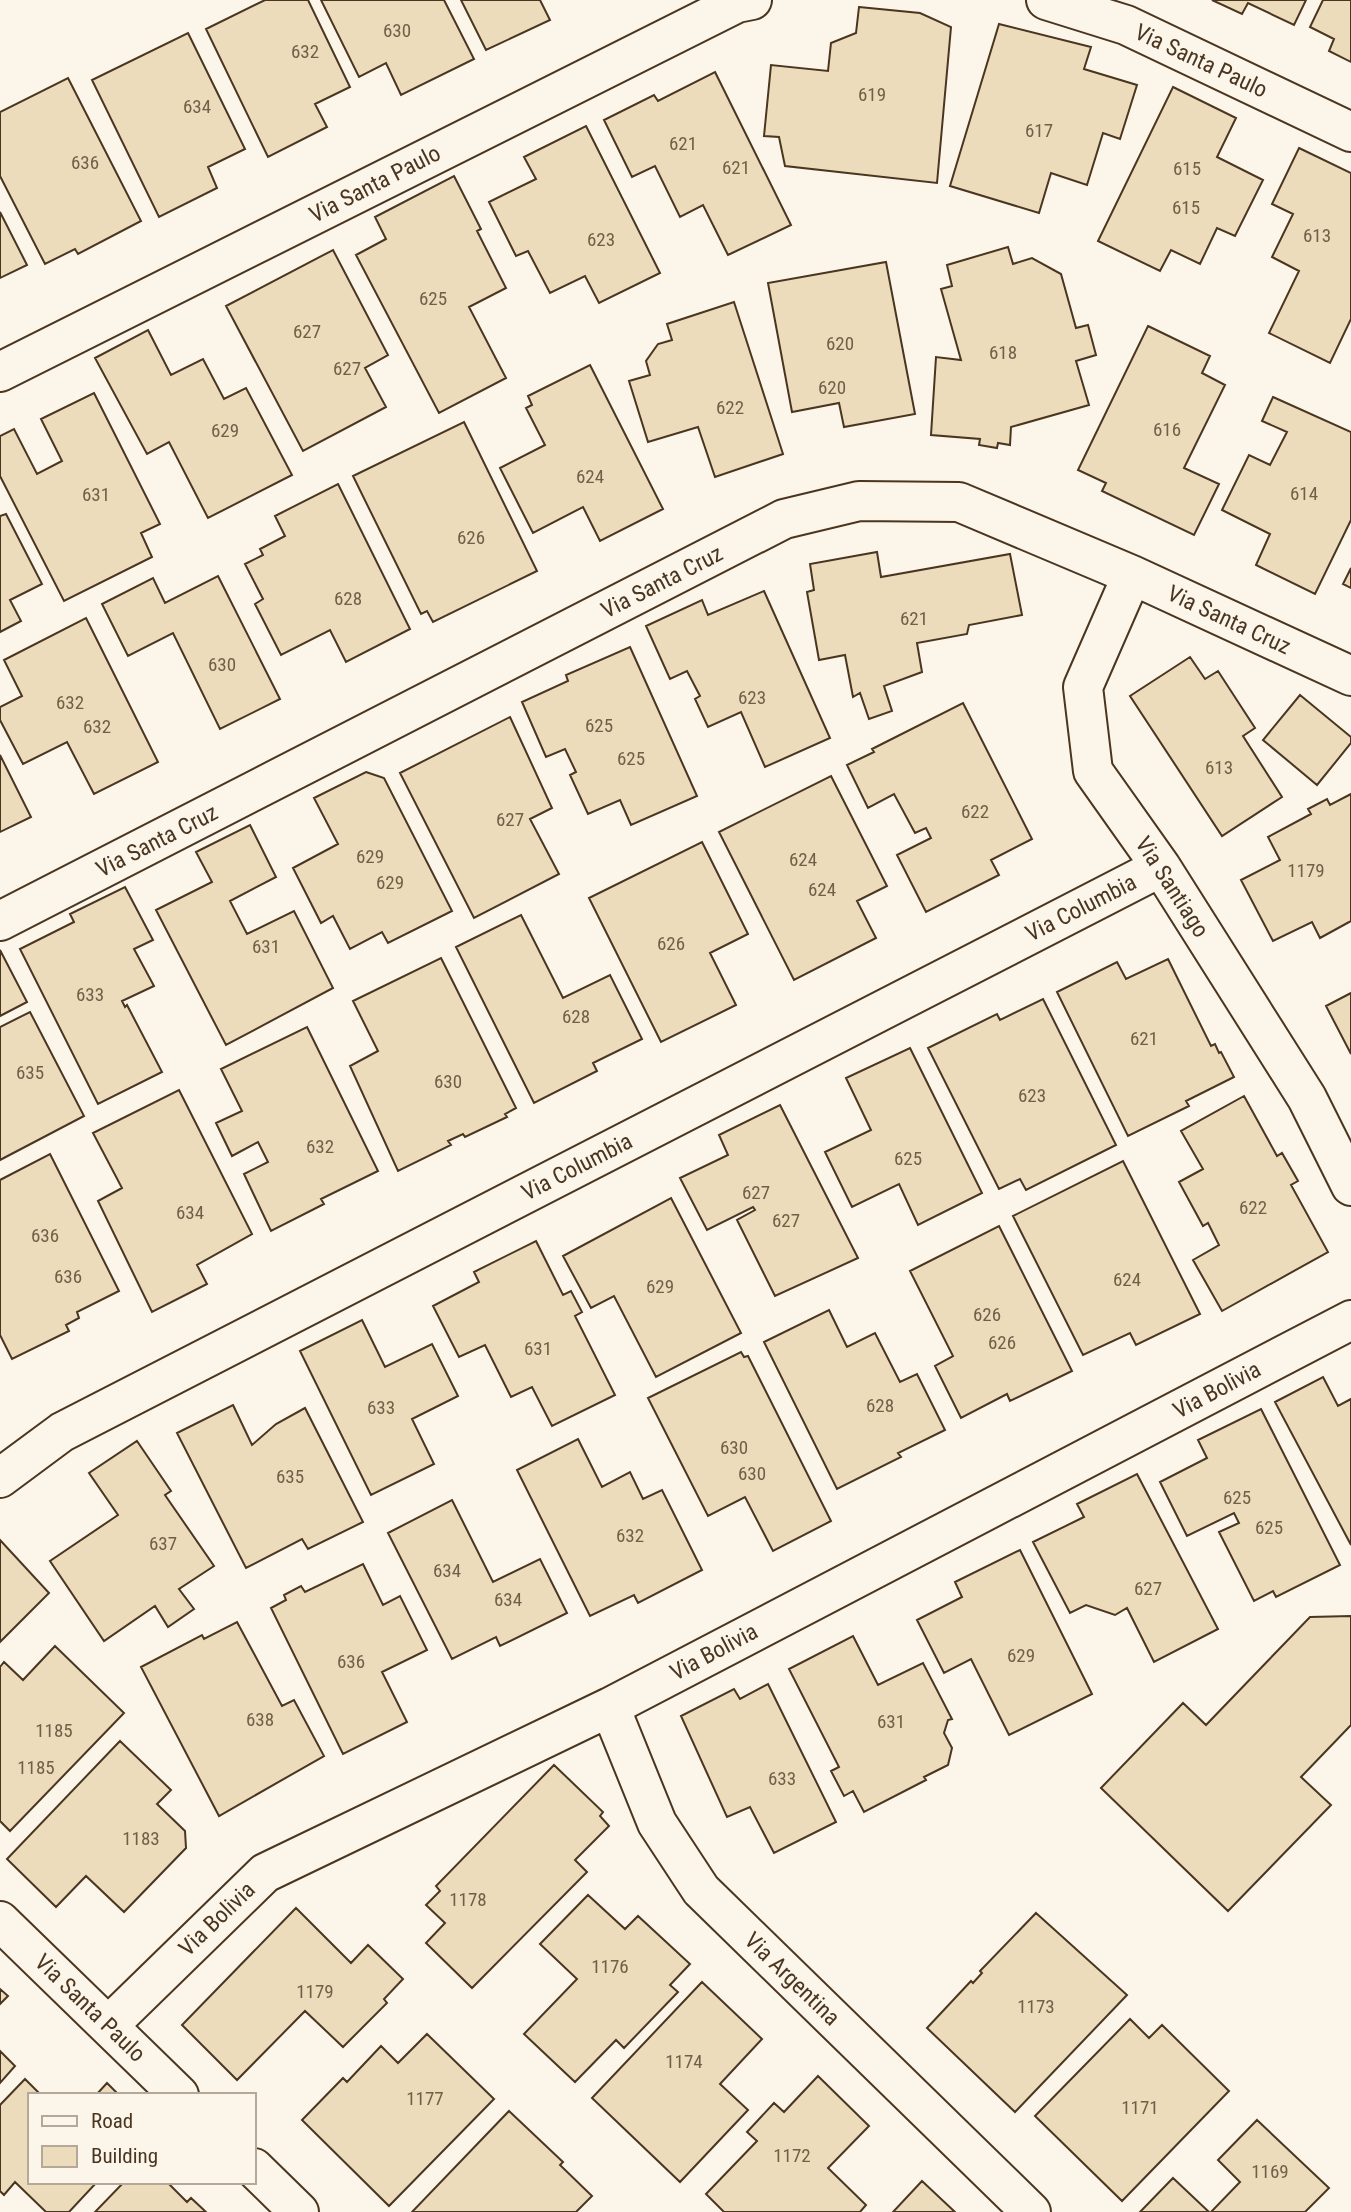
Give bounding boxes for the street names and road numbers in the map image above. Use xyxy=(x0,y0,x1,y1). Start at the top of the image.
street label: Via Santa Paulo xyxy=(1130,18,1272,104)
street label: Via Santa Paulo xyxy=(305,139,445,229)
street label: Via Santa Cruz xyxy=(597,540,727,624)
street label: Via Santa Cruz xyxy=(1163,580,1295,660)
street label: Via Santa Cruz xyxy=(92,799,222,883)
street label: Via Santiago xyxy=(1129,832,1215,942)
street label: Via Columbia xyxy=(1021,869,1141,947)
street label: Via Columbia xyxy=(517,1128,637,1206)
street label: Via Bolivia xyxy=(1169,1356,1265,1424)
street label: Via Bolivia xyxy=(666,1618,762,1686)
street label: Via Bolivia xyxy=(173,1876,261,1962)
street label: Via Argentina xyxy=(739,1927,845,2031)
street label: Via Santa Paulo xyxy=(29,1949,151,2067)

